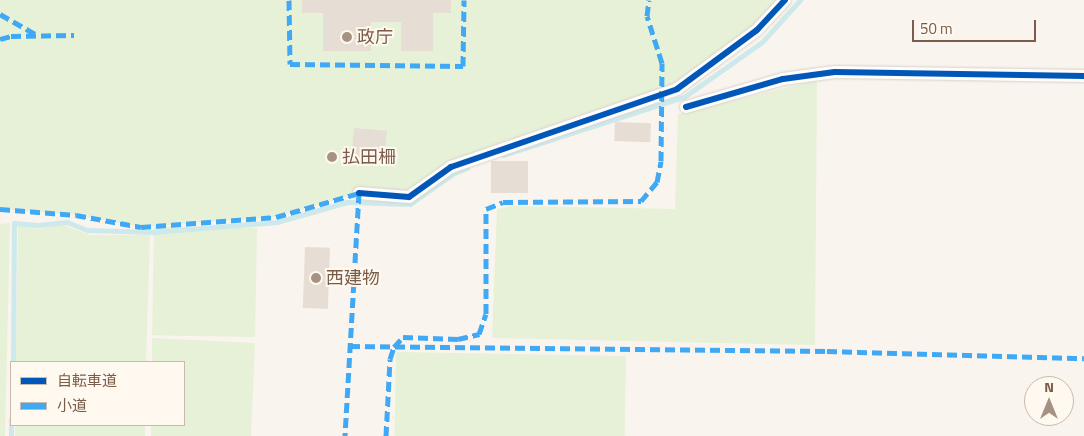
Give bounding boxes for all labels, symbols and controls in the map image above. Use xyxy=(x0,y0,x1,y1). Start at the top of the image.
scale bar xyxy=(914,10,1038,42)
text: 50 m xyxy=(920,17,953,40)
place label: 政庁 xyxy=(357,26,393,48)
marker: 政庁 xyxy=(341,31,353,43)
place label: 払田柵 xyxy=(342,146,396,168)
marker: 払田柵 xyxy=(326,151,338,163)
place label: 西建物 xyxy=(326,267,380,289)
marker: 西建物 xyxy=(310,272,322,284)
legend xyxy=(10,361,185,426)
text: 自転車道 xyxy=(57,369,117,392)
north arrow xyxy=(1024,376,1074,426)
text: N xyxy=(1044,376,1054,397)
text: 小道 xyxy=(57,394,87,417)

